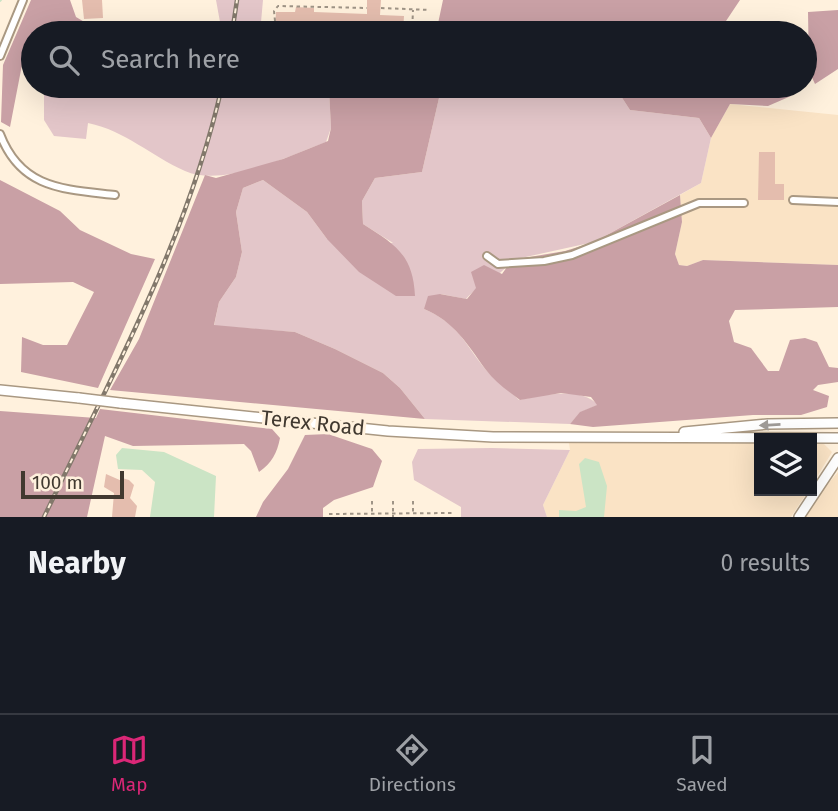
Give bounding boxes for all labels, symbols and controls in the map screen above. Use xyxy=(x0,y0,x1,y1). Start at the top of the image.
search box xyxy=(21,21,817,98)
icon: search xyxy=(45,41,83,79)
text: Search here xyxy=(101,44,240,75)
street label: Terex Road xyxy=(260,405,366,441)
one-way arrow xyxy=(759,419,781,430)
map controls xyxy=(754,433,817,496)
button: layers xyxy=(754,433,817,496)
scale bar xyxy=(21,468,124,500)
text: 100 m xyxy=(32,471,83,494)
text: Nearby xyxy=(28,545,126,581)
text: 0 results xyxy=(720,549,810,577)
tab: Map xyxy=(110,731,148,796)
tab: Directions xyxy=(369,731,456,796)
tab: Saved xyxy=(676,731,728,796)

